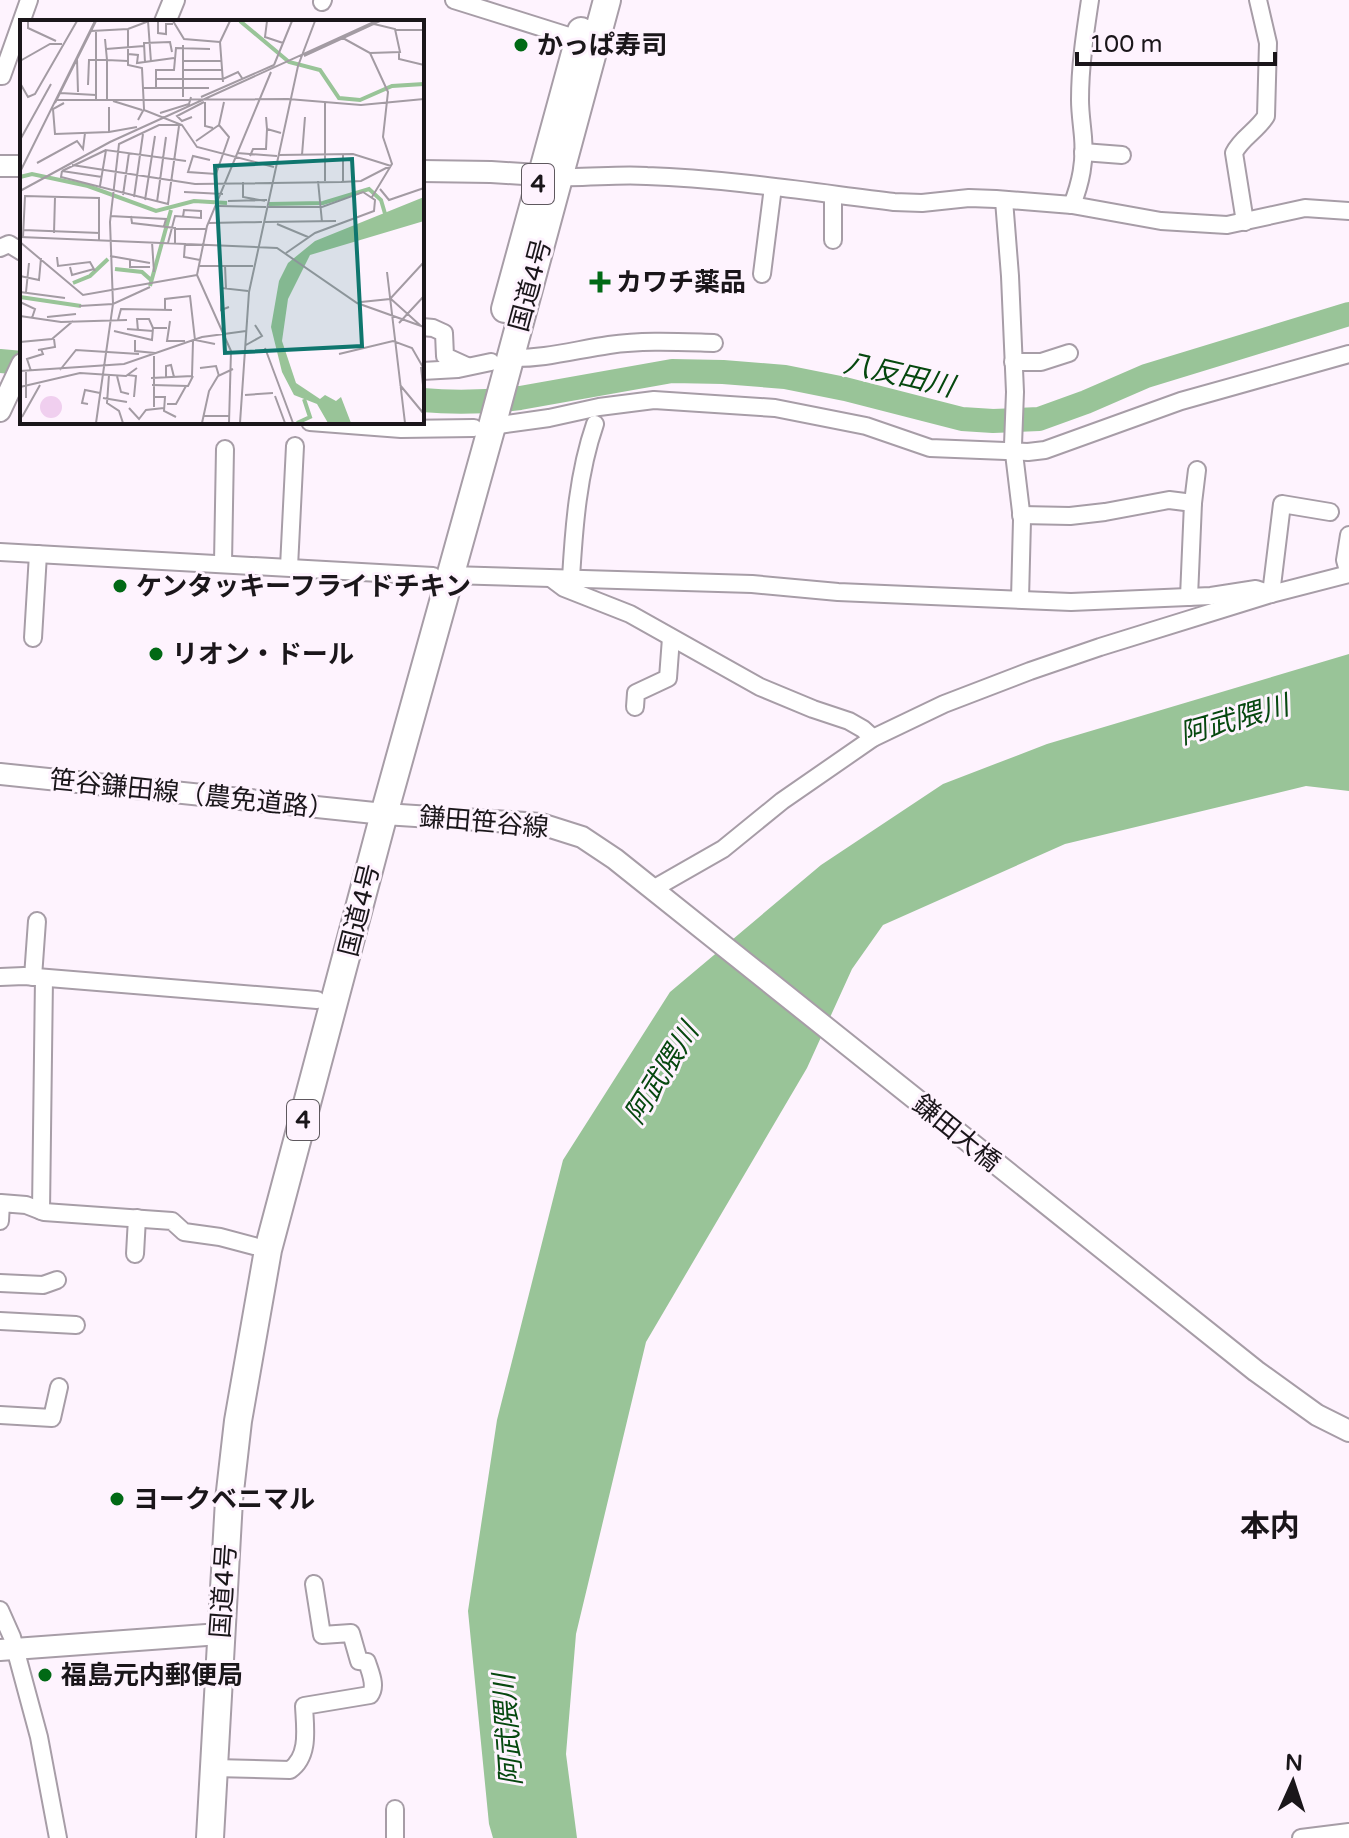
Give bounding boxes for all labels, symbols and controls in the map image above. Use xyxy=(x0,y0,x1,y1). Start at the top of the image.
scale bar xyxy=(1077,16,1275,66)
inset map xyxy=(20,20,424,424)
place label: かっぱ寿司 xyxy=(537,30,667,61)
text: 100 m xyxy=(1089,30,1163,59)
marker: かっぱ寿司 xyxy=(512,36,530,54)
road number: 4 xyxy=(522,164,554,204)
street label: 国道4号 xyxy=(503,236,558,335)
place label: カワチ薬品 xyxy=(616,267,746,298)
marker: カワチ薬品 xyxy=(591,273,609,291)
water label: 八反田川 xyxy=(840,346,960,405)
place label: ケンタッキーフライドチキン xyxy=(136,571,471,602)
marker: ケンタッキーフライドチキン xyxy=(111,577,129,595)
place label: リオン・ドール xyxy=(172,639,354,670)
marker: リオン・ドール xyxy=(147,645,165,663)
water label: 阿武隈川 xyxy=(1176,687,1296,752)
street label: 笹谷鎌田線（農免道路） xyxy=(48,764,336,825)
street label: 鎌田笹谷線 xyxy=(418,801,550,844)
street label: 国道4号 xyxy=(333,861,386,960)
water label: 阿武隈川 xyxy=(618,1014,708,1130)
street label: 鎌田大橋 xyxy=(907,1089,1007,1178)
road number: 4 xyxy=(287,1100,319,1140)
place label: ヨークベニマル xyxy=(133,1484,315,1515)
marker: ヨークベニマル xyxy=(108,1490,126,1508)
district label: 本内 xyxy=(1240,1508,1300,1545)
street label: 国道4号 xyxy=(205,1543,242,1639)
place label: 福島元内郵便局 xyxy=(61,1660,243,1691)
marker: 福島元内郵便局 xyxy=(36,1666,54,1684)
water label: 阿武隈川 xyxy=(487,1670,529,1787)
north arrow xyxy=(1253,1742,1333,1822)
text: N xyxy=(1284,1750,1303,1776)

